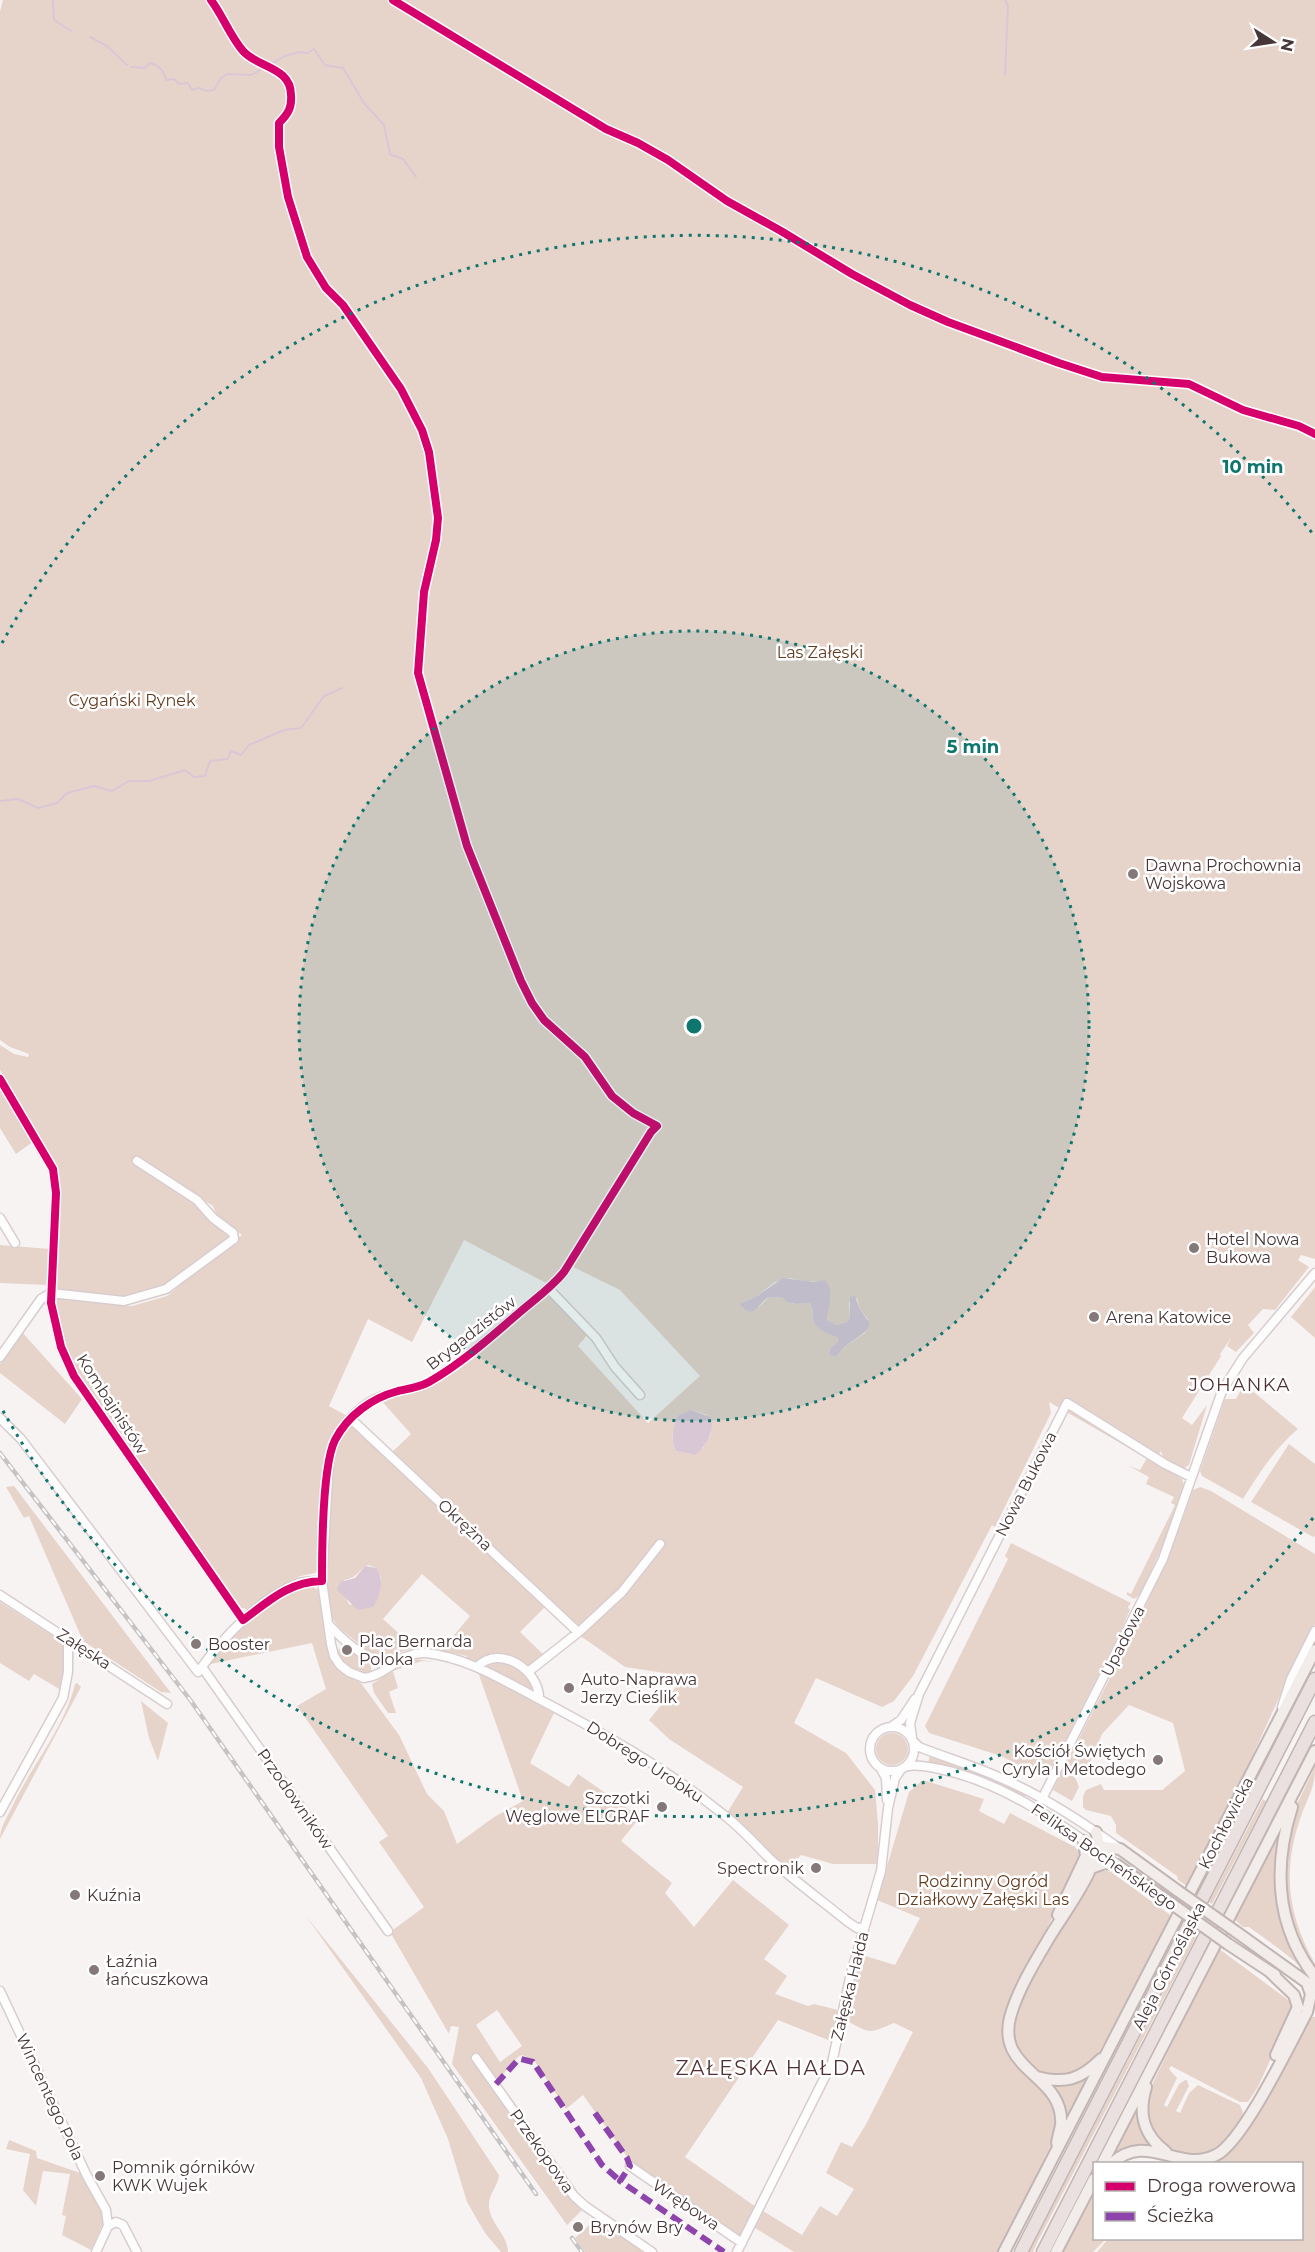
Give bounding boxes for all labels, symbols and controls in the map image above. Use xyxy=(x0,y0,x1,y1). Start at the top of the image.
north arrow xyxy=(1243,12,1303,72)
text: N xyxy=(1277,37,1298,53)
text: 10 min xyxy=(1222,456,1284,478)
park label: Las Załęski xyxy=(777,643,863,662)
park label: Cygański Rynek xyxy=(68,691,196,710)
text: 5 min xyxy=(947,736,999,758)
place label: Dawna Prochownia Wojskowa xyxy=(1145,856,1302,893)
marker: Dawna Prochownia Wojskowa xyxy=(1126,867,1140,881)
centre of rings xyxy=(684,1016,704,1036)
place label: Hotel Nowa Bukowa xyxy=(1206,1230,1299,1267)
marker: Hotel Nowa Bukowa xyxy=(1187,1241,1201,1255)
street label: Brygadzistów xyxy=(422,1292,520,1374)
place label: Arena Katowice xyxy=(1106,1308,1231,1327)
marker: Arena Katowice xyxy=(1087,1310,1101,1324)
street label: Kombajnistów xyxy=(73,1350,151,1458)
district label: JOHANKA xyxy=(1188,1374,1291,1396)
street label: Nowa Bukowa xyxy=(991,1428,1061,1540)
street label: Okrężna xyxy=(434,1495,496,1555)
street label: Upadowa xyxy=(1097,1602,1149,1680)
street label: Załęska xyxy=(53,1625,115,1673)
place label: Plac Bernarda Poloka xyxy=(359,1632,472,1669)
place label: Booster xyxy=(208,1635,270,1654)
marker: Booster xyxy=(189,1637,203,1651)
marker: Plac Bernarda Poloka xyxy=(340,1643,354,1657)
place label: Auto-Naprawa Jerzy Cieślik xyxy=(580,1670,697,1707)
marker: Auto-Naprawa Jerzy Cieślik xyxy=(562,1681,576,1695)
street label: Dobrego Urobku xyxy=(583,1717,707,1807)
place label: Kościół Świętych Cyryla i Metodego xyxy=(1002,1742,1146,1779)
street label: Przodowników xyxy=(253,1745,337,1853)
marker: Kościół Świętych Cyryla i Metodego xyxy=(1151,1753,1165,1767)
street label: Kochłowicka xyxy=(1195,1774,1257,1872)
place label: Szczotki Węglowe ELGRAF xyxy=(505,1789,650,1826)
street label: Feliksa Bocheńskiego xyxy=(1027,1799,1181,1915)
marker: Szczotki Węglowe ELGRAF xyxy=(655,1800,669,1814)
place label: Spectronik xyxy=(717,1859,804,1878)
marker: Spectronik xyxy=(809,1861,823,1875)
park label: Rodzinny Ogród Działkowy Załęski Las xyxy=(897,1872,1069,1909)
place label: Kuźnia xyxy=(87,1886,142,1905)
marker: Kuźnia xyxy=(68,1888,82,1902)
street label: Aleja Górnośląska xyxy=(1129,1899,1209,2033)
street label: Załęska Hałda xyxy=(827,1929,873,2043)
place label: Łaźnia łańcuszkowa xyxy=(106,1952,209,1989)
marker: Łaźnia łańcuszkowa xyxy=(87,1963,101,1977)
street label: Wincentego Pola xyxy=(12,2030,88,2164)
district label: ZAŁĘSKA HAŁDA xyxy=(676,2056,866,2080)
street label: Przekopowa xyxy=(506,2105,578,2197)
place label: Pomnik górników KWK Wujek xyxy=(112,2158,255,2195)
legend xyxy=(1093,2162,1303,2240)
marker: Pomnik górników KWK Wujek xyxy=(93,2169,107,2183)
text: Droga rowerowa xyxy=(1147,2175,1296,2197)
street label: Wrębowa xyxy=(649,2176,723,2234)
text: Ścieżka xyxy=(1147,2205,1214,2227)
place label: Brynów Bry xyxy=(590,2218,683,2237)
marker: Brynów Bry xyxy=(571,2220,585,2234)

